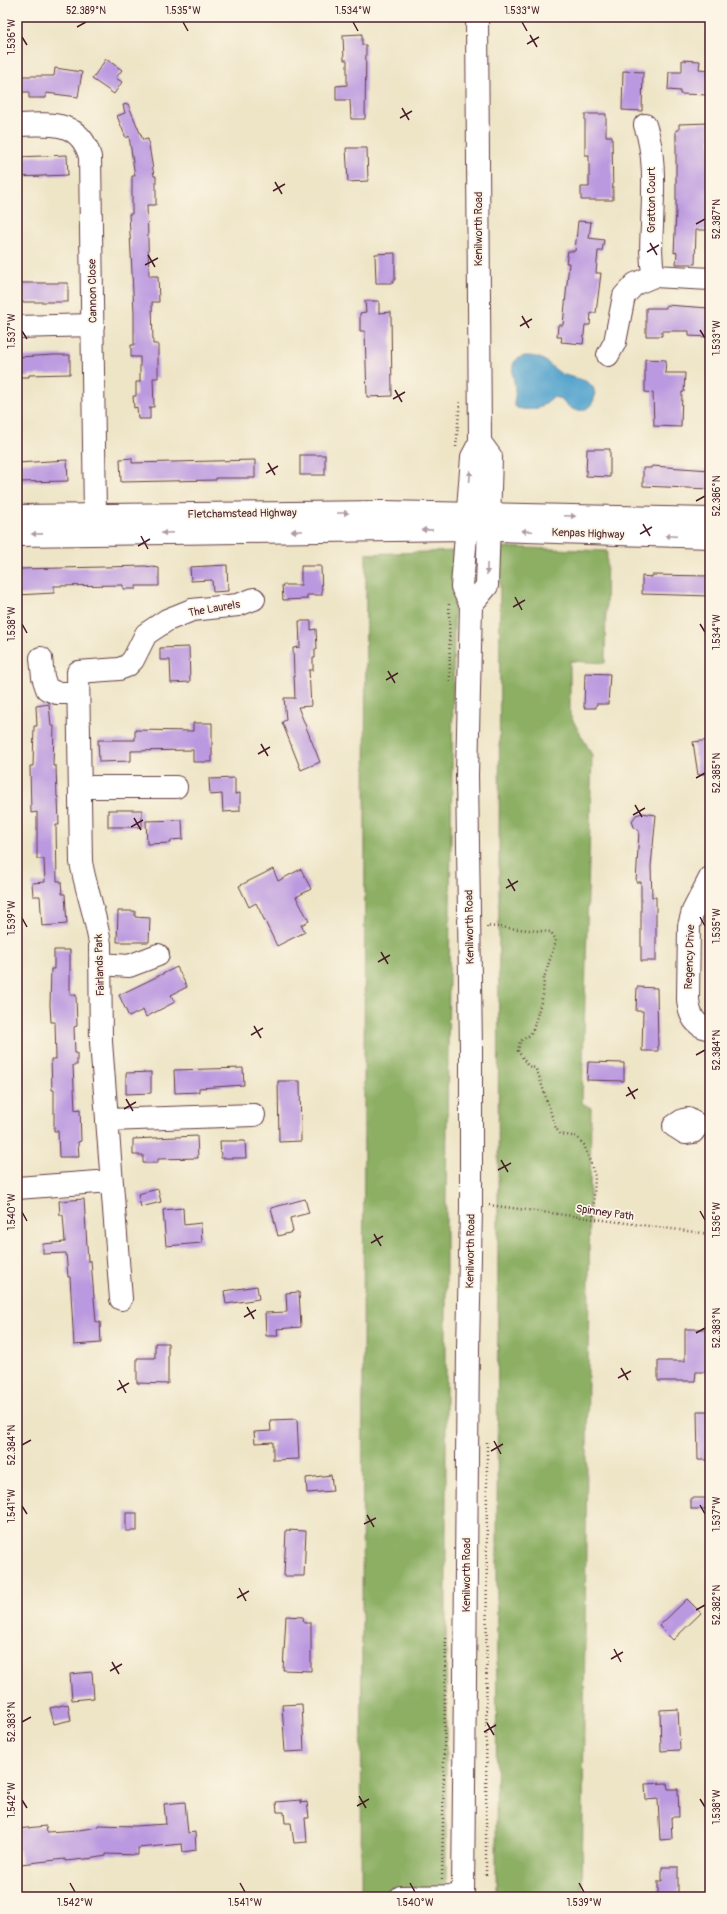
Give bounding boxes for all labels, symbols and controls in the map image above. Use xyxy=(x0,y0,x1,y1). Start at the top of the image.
text: 52.389°N xyxy=(66,5,106,17)
text: 1.535°W xyxy=(165,5,201,17)
text: 1.534°W xyxy=(335,5,371,17)
text: 1.533°W xyxy=(504,5,540,17)
text: 1.536°W xyxy=(6,19,18,55)
street label: Gratton Court xyxy=(645,167,658,233)
street label: Kenilworth Road xyxy=(472,192,485,266)
text: 52.387°N xyxy=(711,199,723,239)
street label: Cannon Close xyxy=(85,258,100,323)
text: 1.537°W xyxy=(6,313,18,349)
text: 1.533°W xyxy=(711,320,723,356)
one-way arrow xyxy=(467,470,474,483)
text: 52.386°N xyxy=(711,475,723,516)
street label: Fletchamstead Highway xyxy=(187,506,297,521)
one-way arrow xyxy=(337,510,350,516)
one-way arrow xyxy=(564,513,577,519)
one-way arrow xyxy=(421,526,433,533)
street label: Kenpas Highway xyxy=(551,526,625,541)
one-way arrow xyxy=(290,528,303,534)
one-way arrow xyxy=(520,528,533,534)
one-way arrow xyxy=(161,529,173,536)
one-way arrow xyxy=(31,531,43,538)
one-way arrow xyxy=(665,532,677,539)
one-way arrow xyxy=(484,563,490,576)
street label: The Laurels xyxy=(187,598,241,619)
text: 1.538°W xyxy=(6,606,18,642)
text: 1.534°W xyxy=(711,614,723,650)
text: 52.385°N xyxy=(711,753,723,793)
street label: Kenilworth Road xyxy=(462,890,477,964)
text: 1.539°W xyxy=(6,900,18,936)
text: 1.535°W xyxy=(711,908,723,944)
street label: Regency Drive xyxy=(682,924,697,990)
street label: Fairlands Park xyxy=(92,933,107,996)
text: 52.384°N xyxy=(711,1029,723,1070)
text: 1.540°W xyxy=(6,1193,18,1231)
street label: Spinney Path xyxy=(575,1202,635,1223)
text: 1.536°W xyxy=(711,1202,723,1238)
street label: Kenilworth Road xyxy=(463,1214,478,1288)
text: 52.383°N xyxy=(711,1307,723,1348)
text: 52.384°N xyxy=(6,1424,18,1465)
text: 1.541°W xyxy=(6,1488,18,1523)
text: 1.537°W xyxy=(711,1496,723,1532)
street label: Kenilworth Road xyxy=(460,1538,473,1612)
text: 52.382°N xyxy=(711,1584,723,1625)
text: 52.383°N xyxy=(6,1701,18,1742)
text: 1.542°W xyxy=(6,1782,18,1818)
text: 1.538°W xyxy=(711,1789,723,1825)
text: 1.542°W xyxy=(57,1897,93,1909)
text: 1.541°W xyxy=(228,1897,263,1909)
text: 1.540°W xyxy=(396,1897,434,1909)
text: 1.539°W xyxy=(566,1897,602,1909)

